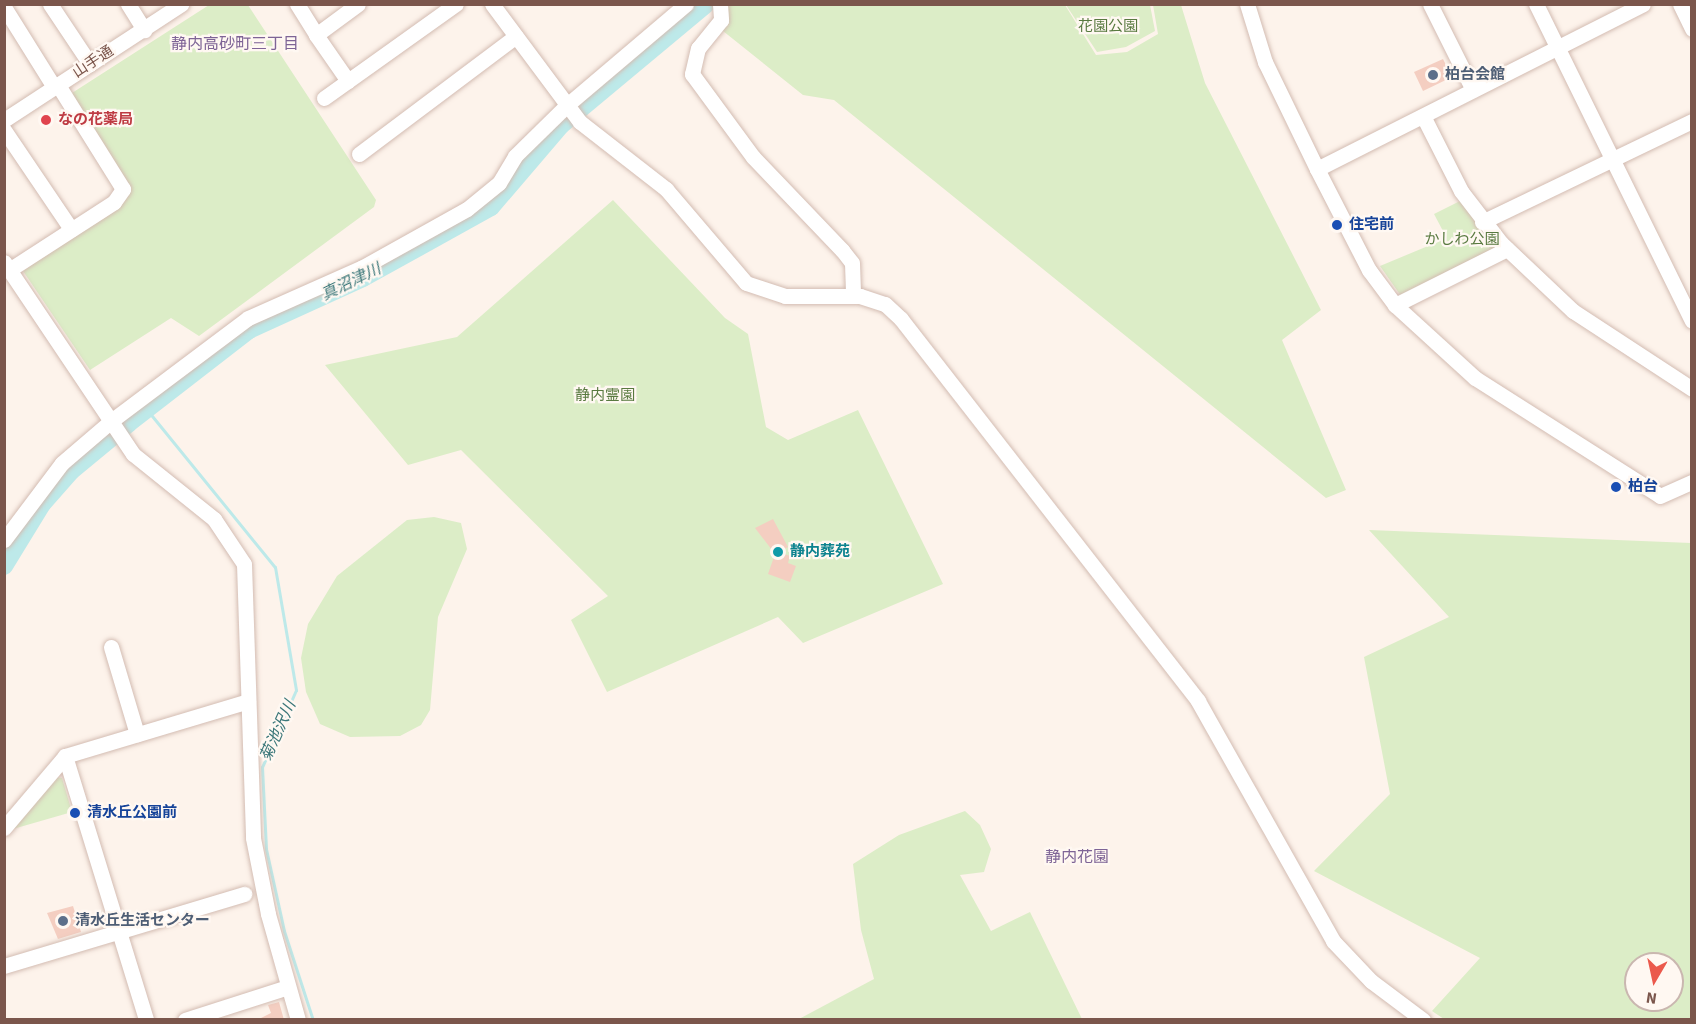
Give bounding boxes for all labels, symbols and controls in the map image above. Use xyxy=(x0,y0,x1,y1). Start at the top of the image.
park label: 花園公園 xyxy=(1078,18,1138,36)
district label: 静内高砂町三丁目 xyxy=(171,34,299,54)
street label: 山手通 xyxy=(69,42,117,82)
place label: 柏台会館 xyxy=(1445,66,1505,84)
marker: 柏台会館 xyxy=(1426,68,1440,82)
place label: なの花薬局 xyxy=(58,111,133,129)
marker: なの花薬局 xyxy=(39,113,53,127)
place label: 住宅前 xyxy=(1349,216,1394,234)
marker: 住宅前 xyxy=(1330,218,1344,232)
park label: かしわ公園 xyxy=(1425,231,1499,249)
water label: 真沼津川 xyxy=(318,259,384,305)
park label: 静内霊園 xyxy=(575,387,635,405)
place label: 柏台 xyxy=(1628,478,1658,496)
marker: 柏台 xyxy=(1609,480,1623,494)
place label: 静内葬苑 xyxy=(790,543,850,561)
marker: 静内葬苑 xyxy=(771,545,785,559)
water label: 菊池沢川 xyxy=(256,698,300,764)
place label: 清水丘公園前 xyxy=(87,804,177,822)
marker: 清水丘公園前 xyxy=(68,806,82,820)
district label: 静内花園 xyxy=(1045,847,1109,867)
place label: 清水丘生活センター xyxy=(75,912,210,930)
marker: 清水丘生活センター xyxy=(56,914,70,928)
north arrow xyxy=(1624,952,1684,1012)
text: N xyxy=(1645,986,1658,1010)

